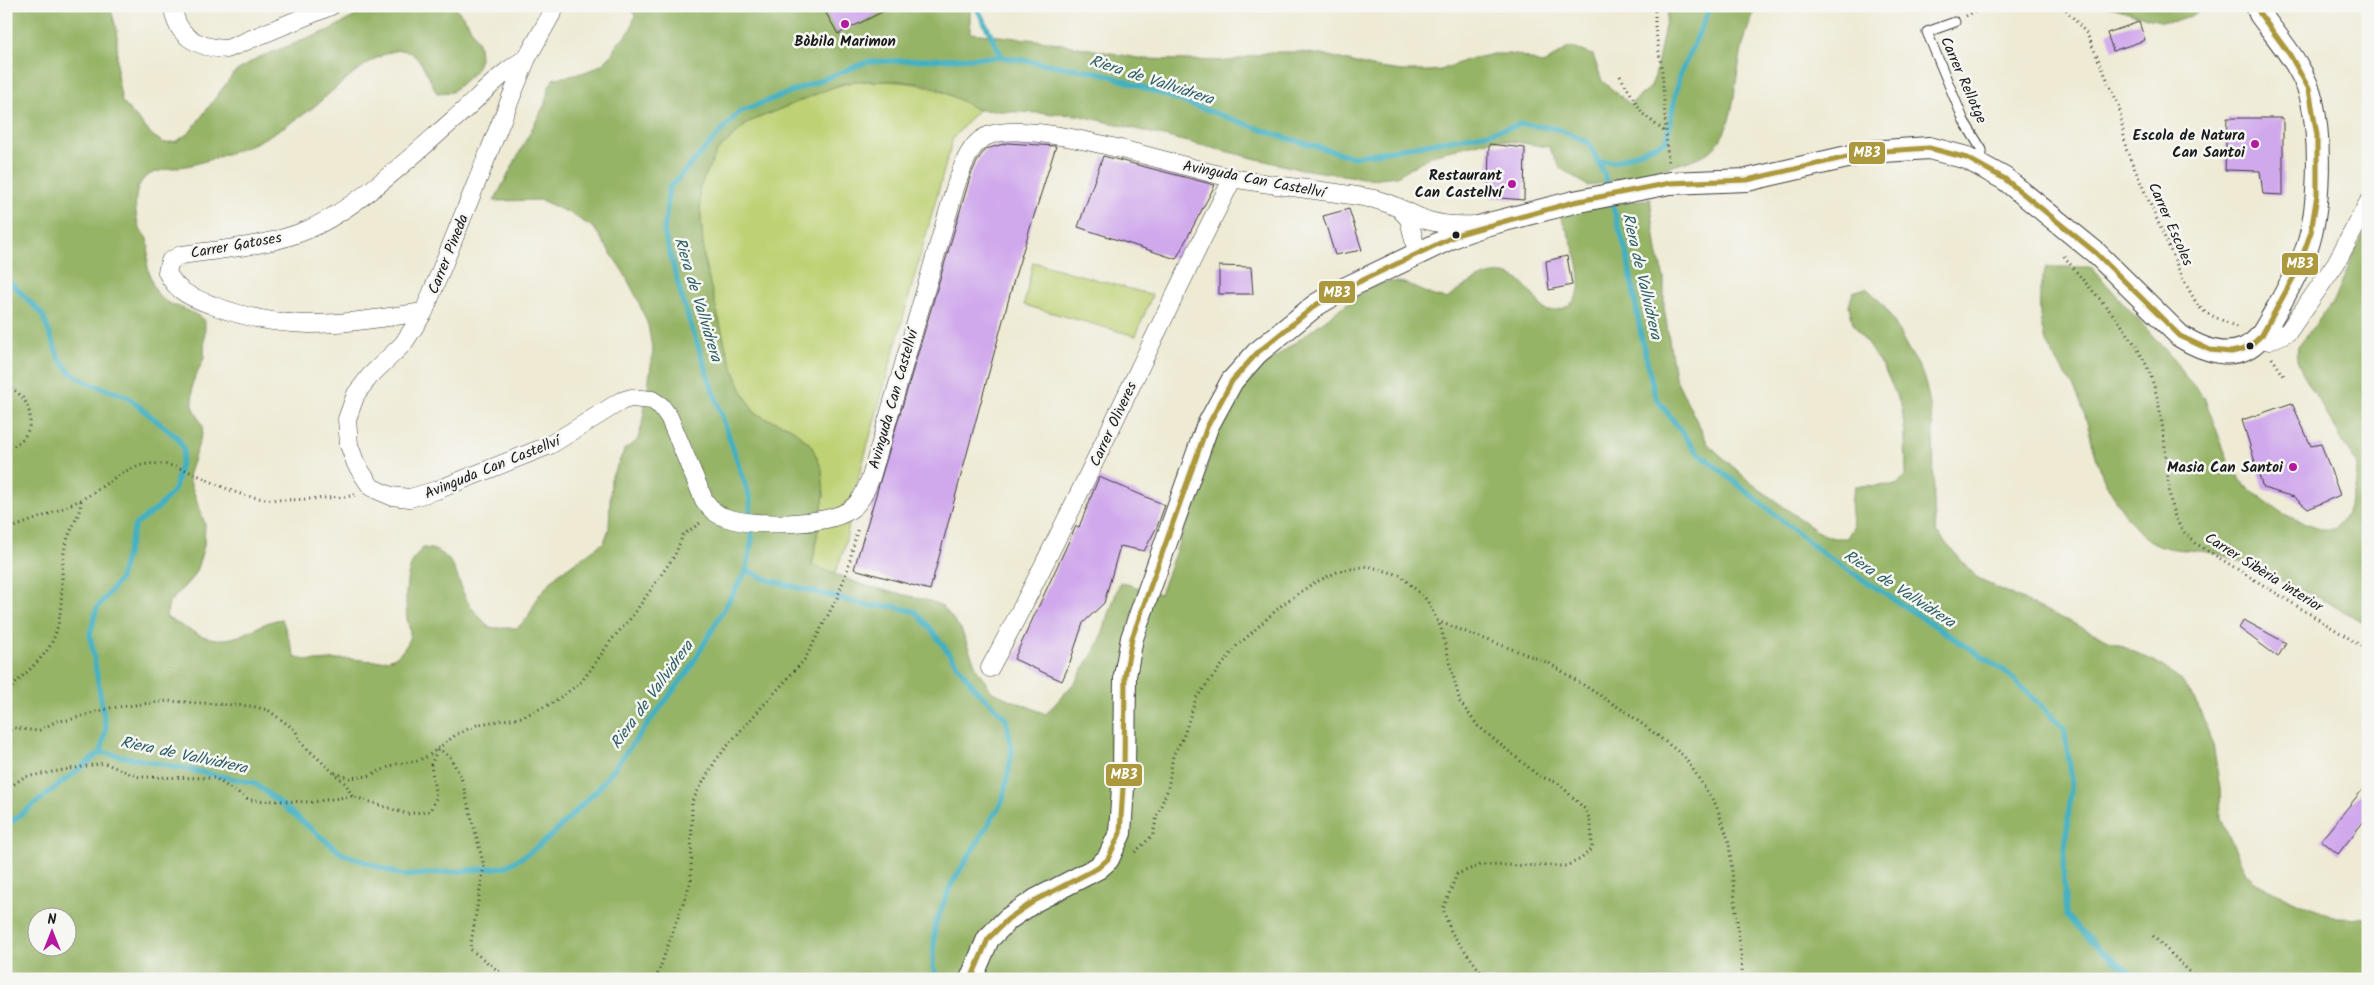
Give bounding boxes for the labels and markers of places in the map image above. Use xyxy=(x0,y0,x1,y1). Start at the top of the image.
marker: Bòbila Marimon xyxy=(839,18,851,30)
place label: Bòbila Marimon xyxy=(794,30,896,54)
place label: Escola de Natura Can Santoi xyxy=(2133,124,2246,165)
marker: Escola de Natura Can Santoi xyxy=(2249,138,2261,150)
place label: Restaurant Can Castellví xyxy=(1415,164,1505,205)
marker: Restaurant Can Castellví xyxy=(1506,178,1518,190)
unlabelled marker xyxy=(1451,230,1461,240)
unlabelled marker xyxy=(2245,341,2255,351)
place label: Masia Can Santoi xyxy=(2167,456,2284,480)
marker: Masia Can Santoi xyxy=(2287,461,2299,473)

